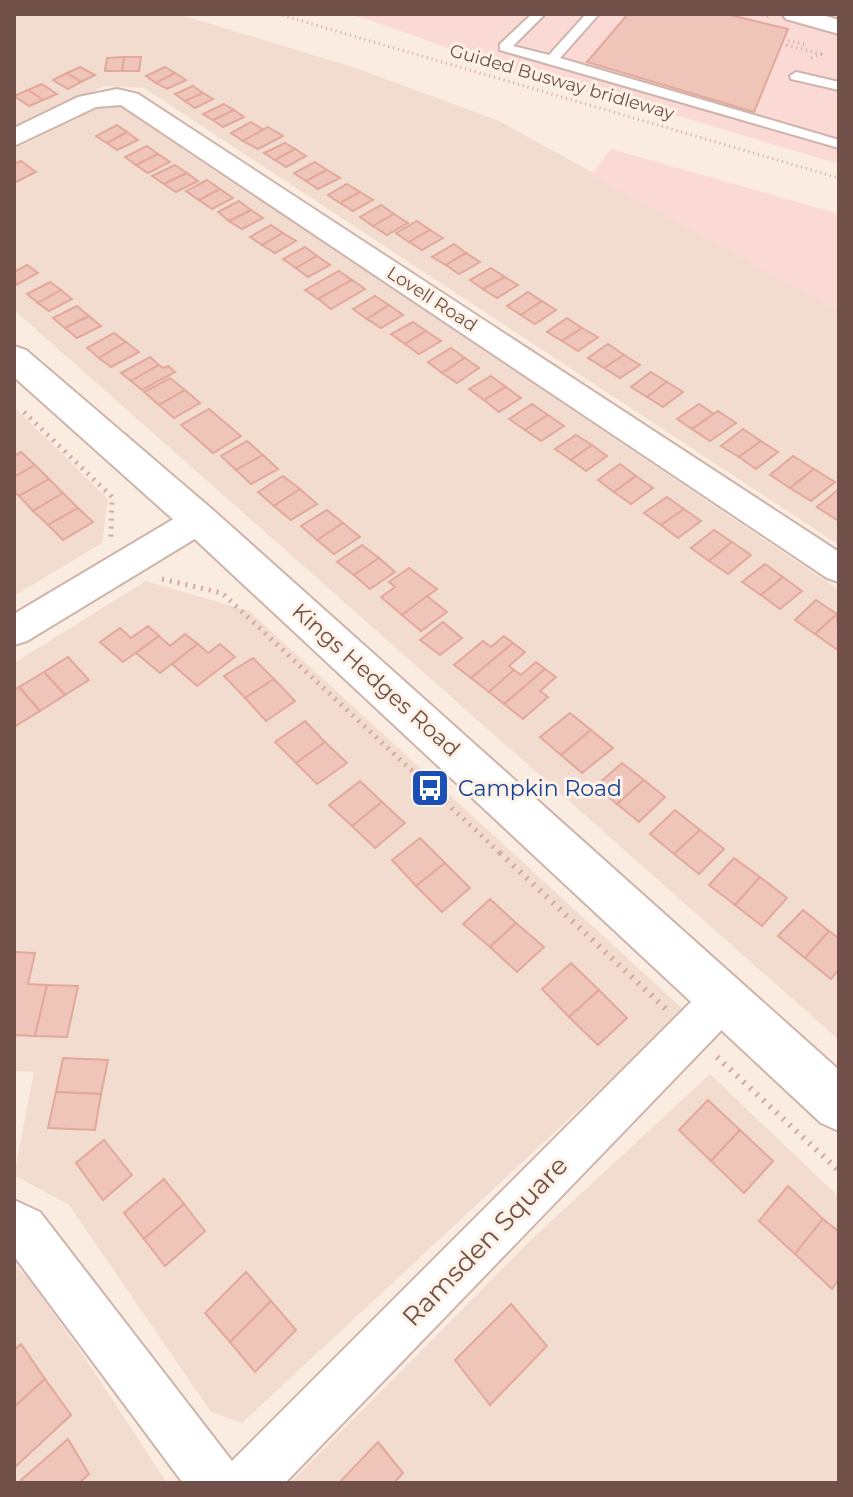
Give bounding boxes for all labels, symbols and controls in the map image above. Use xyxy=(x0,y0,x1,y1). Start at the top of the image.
street label: Guided Busway bridleway xyxy=(447,39,677,125)
street label: Lovell Road xyxy=(383,262,481,336)
street label: Kings Hedges Road xyxy=(287,598,465,762)
bus stop icon: Campkin Road xyxy=(409,767,451,809)
place label: Campkin Road xyxy=(458,775,622,802)
street label: Ramsden Square xyxy=(396,1149,574,1333)

